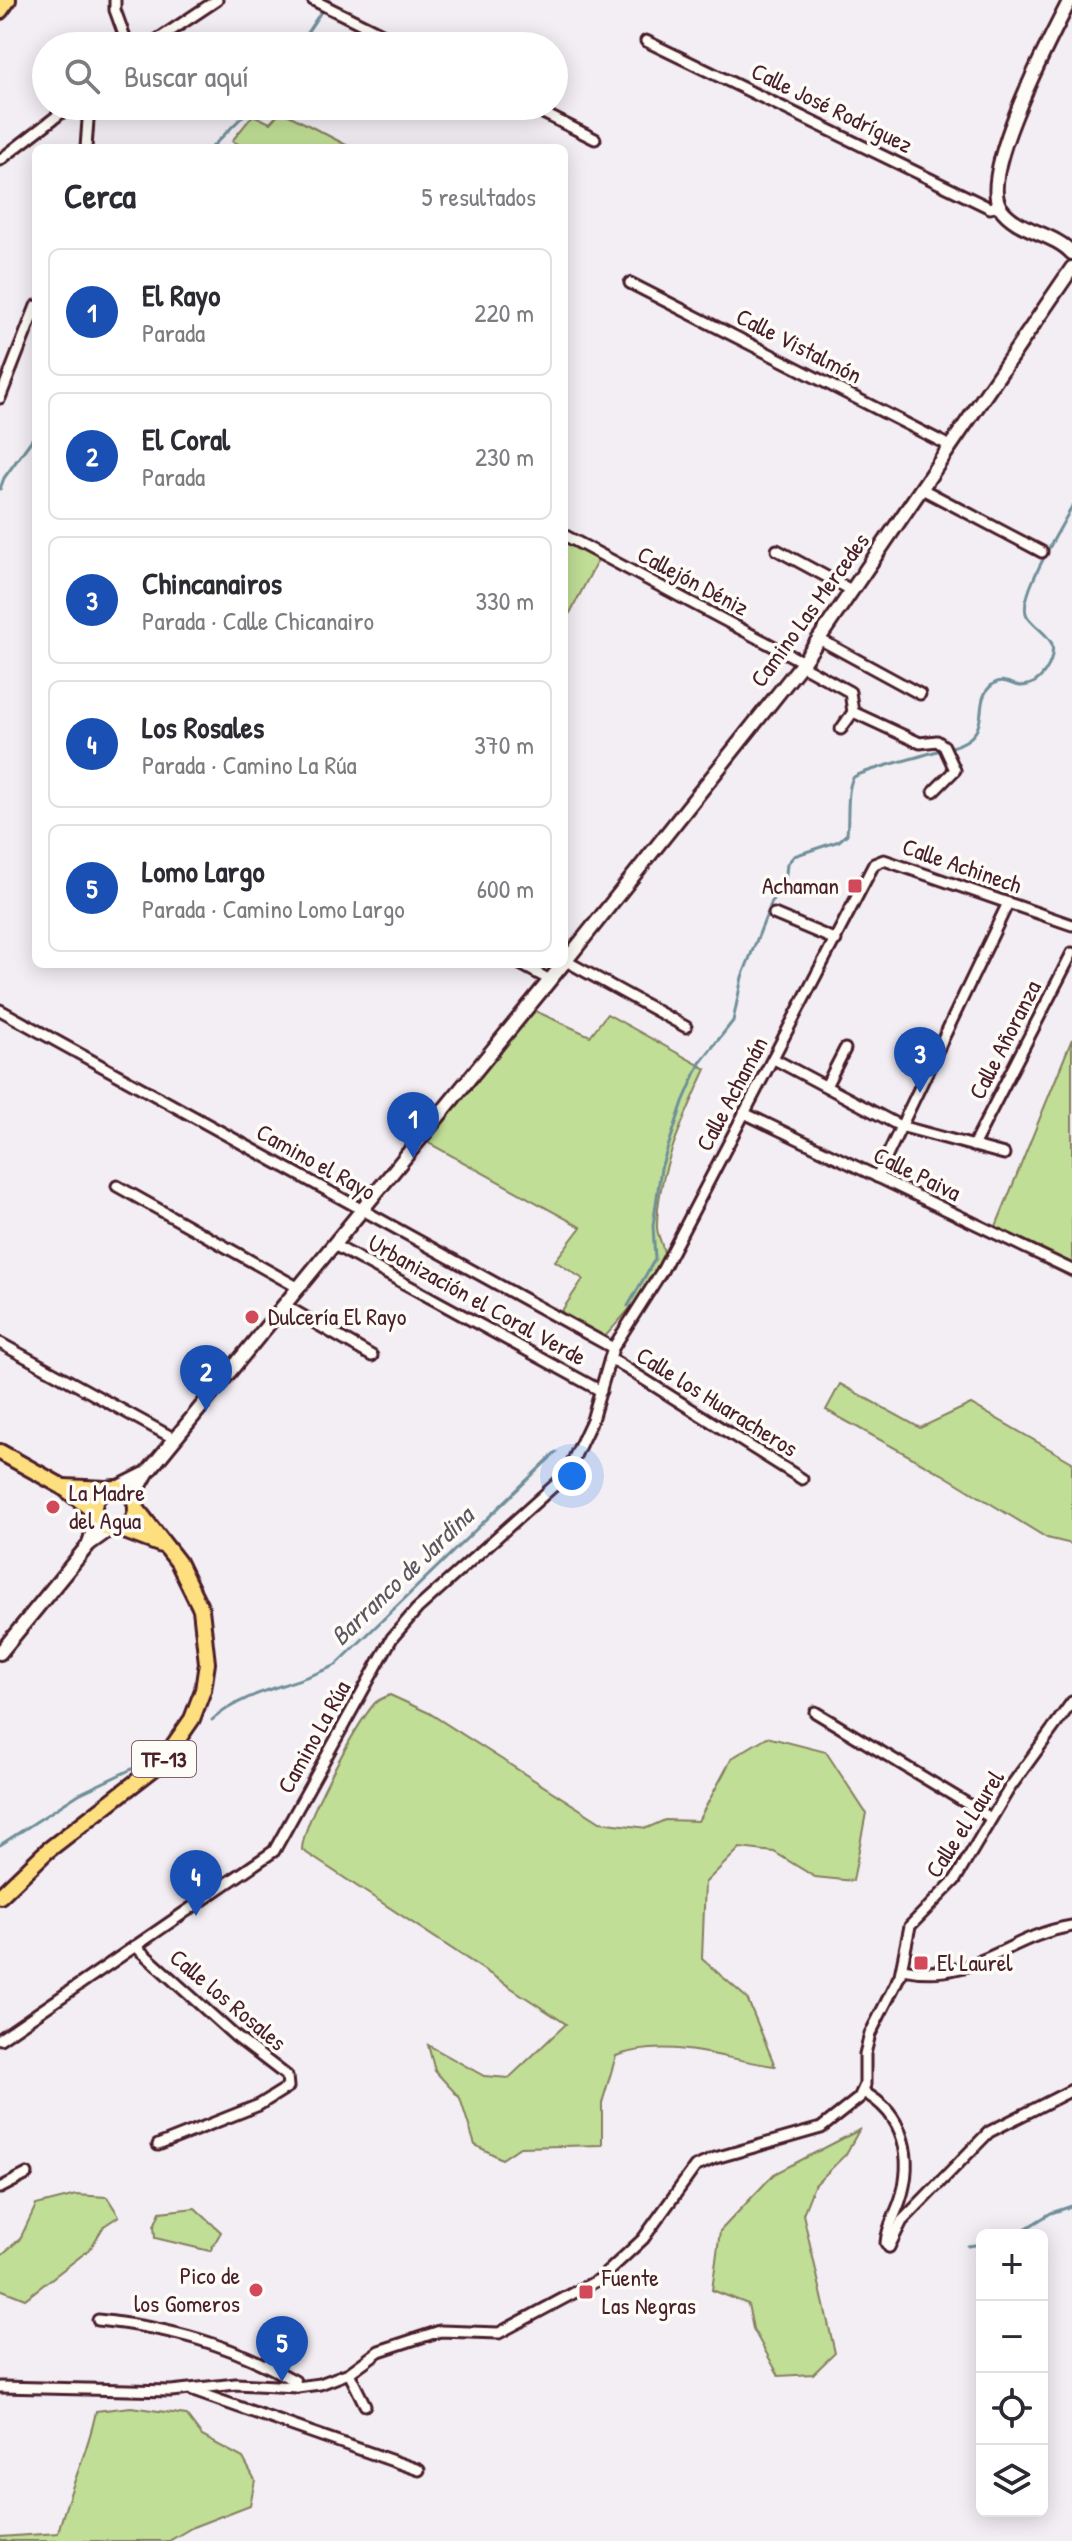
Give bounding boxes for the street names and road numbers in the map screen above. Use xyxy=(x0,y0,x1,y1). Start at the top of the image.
street label: Calle José Rodríguez xyxy=(747,54,918,160)
street label: Calle Vistalmón xyxy=(731,300,868,390)
street label: Camino Las Mercedes xyxy=(742,526,876,693)
street label: Callejón Déniz xyxy=(632,537,755,623)
street label: Calle Achinech xyxy=(898,830,1026,900)
street label: Calle Añoranza xyxy=(960,975,1048,1104)
street label: Calle Achamán xyxy=(688,1031,775,1156)
street label: Camino el Rayo xyxy=(251,1115,382,1207)
street label: Calle Paiva xyxy=(868,1138,966,1208)
street label: Urbanización el Coral Verde xyxy=(363,1226,593,1373)
street label: Calle los Huaracheros xyxy=(631,1339,804,1464)
street label: Camino La Rúa xyxy=(269,1675,357,1799)
road number: TF-13 xyxy=(132,1741,196,1777)
street label: Calle el Laurel xyxy=(917,1763,1011,1884)
street label: Calle los Rosales xyxy=(164,1941,294,2058)

